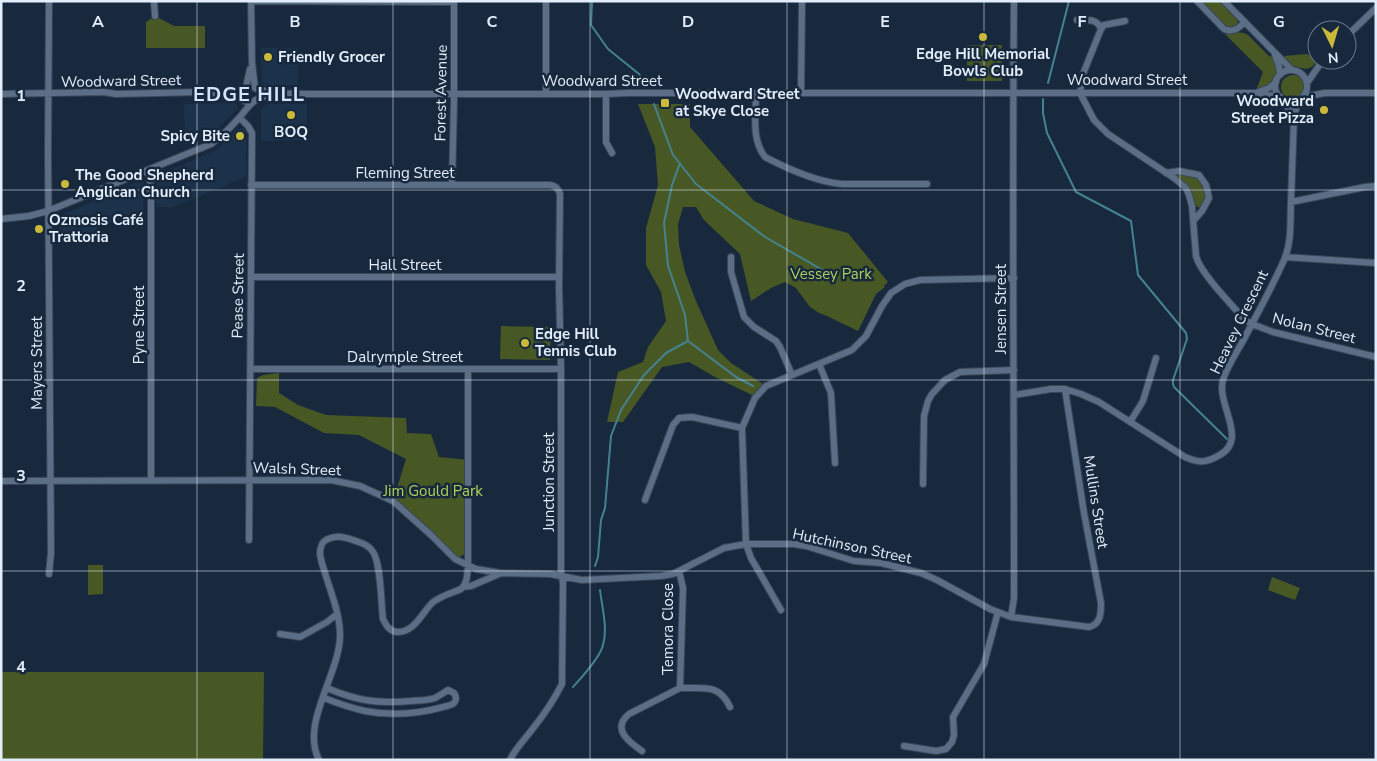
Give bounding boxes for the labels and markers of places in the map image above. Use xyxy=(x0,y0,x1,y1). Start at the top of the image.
marker: Edge Hill Memorial Bowls Club xyxy=(977,31,989,43)
place label: Edge Hill Memorial Bowls Club xyxy=(916,44,1050,81)
place label: Friendly Grocer xyxy=(278,47,385,67)
marker: Friendly Grocer xyxy=(262,51,274,63)
place label: Woodward Street at Skye Close xyxy=(675,84,800,121)
place label: Woodward Street Pizza xyxy=(1231,91,1314,128)
marker: Woodward Street at Skye Close xyxy=(659,97,671,109)
marker: Woodward Street Pizza xyxy=(1318,104,1330,116)
marker: BOQ xyxy=(285,109,297,121)
place label: BOQ xyxy=(274,122,308,142)
place label: Spicy Bite xyxy=(161,126,230,146)
marker: Spicy Bite xyxy=(234,130,246,142)
place label: The Good Shepherd Anglican Church xyxy=(75,165,214,202)
marker: The Good Shepherd Anglican Church xyxy=(59,178,71,190)
place label: Ozmosis Café Trattoria xyxy=(49,210,144,247)
marker: Ozmosis Café Trattoria xyxy=(33,223,45,235)
place label: Edge Hill Tennis Club xyxy=(535,324,617,361)
marker: Edge Hill Tennis Club xyxy=(519,337,531,349)

